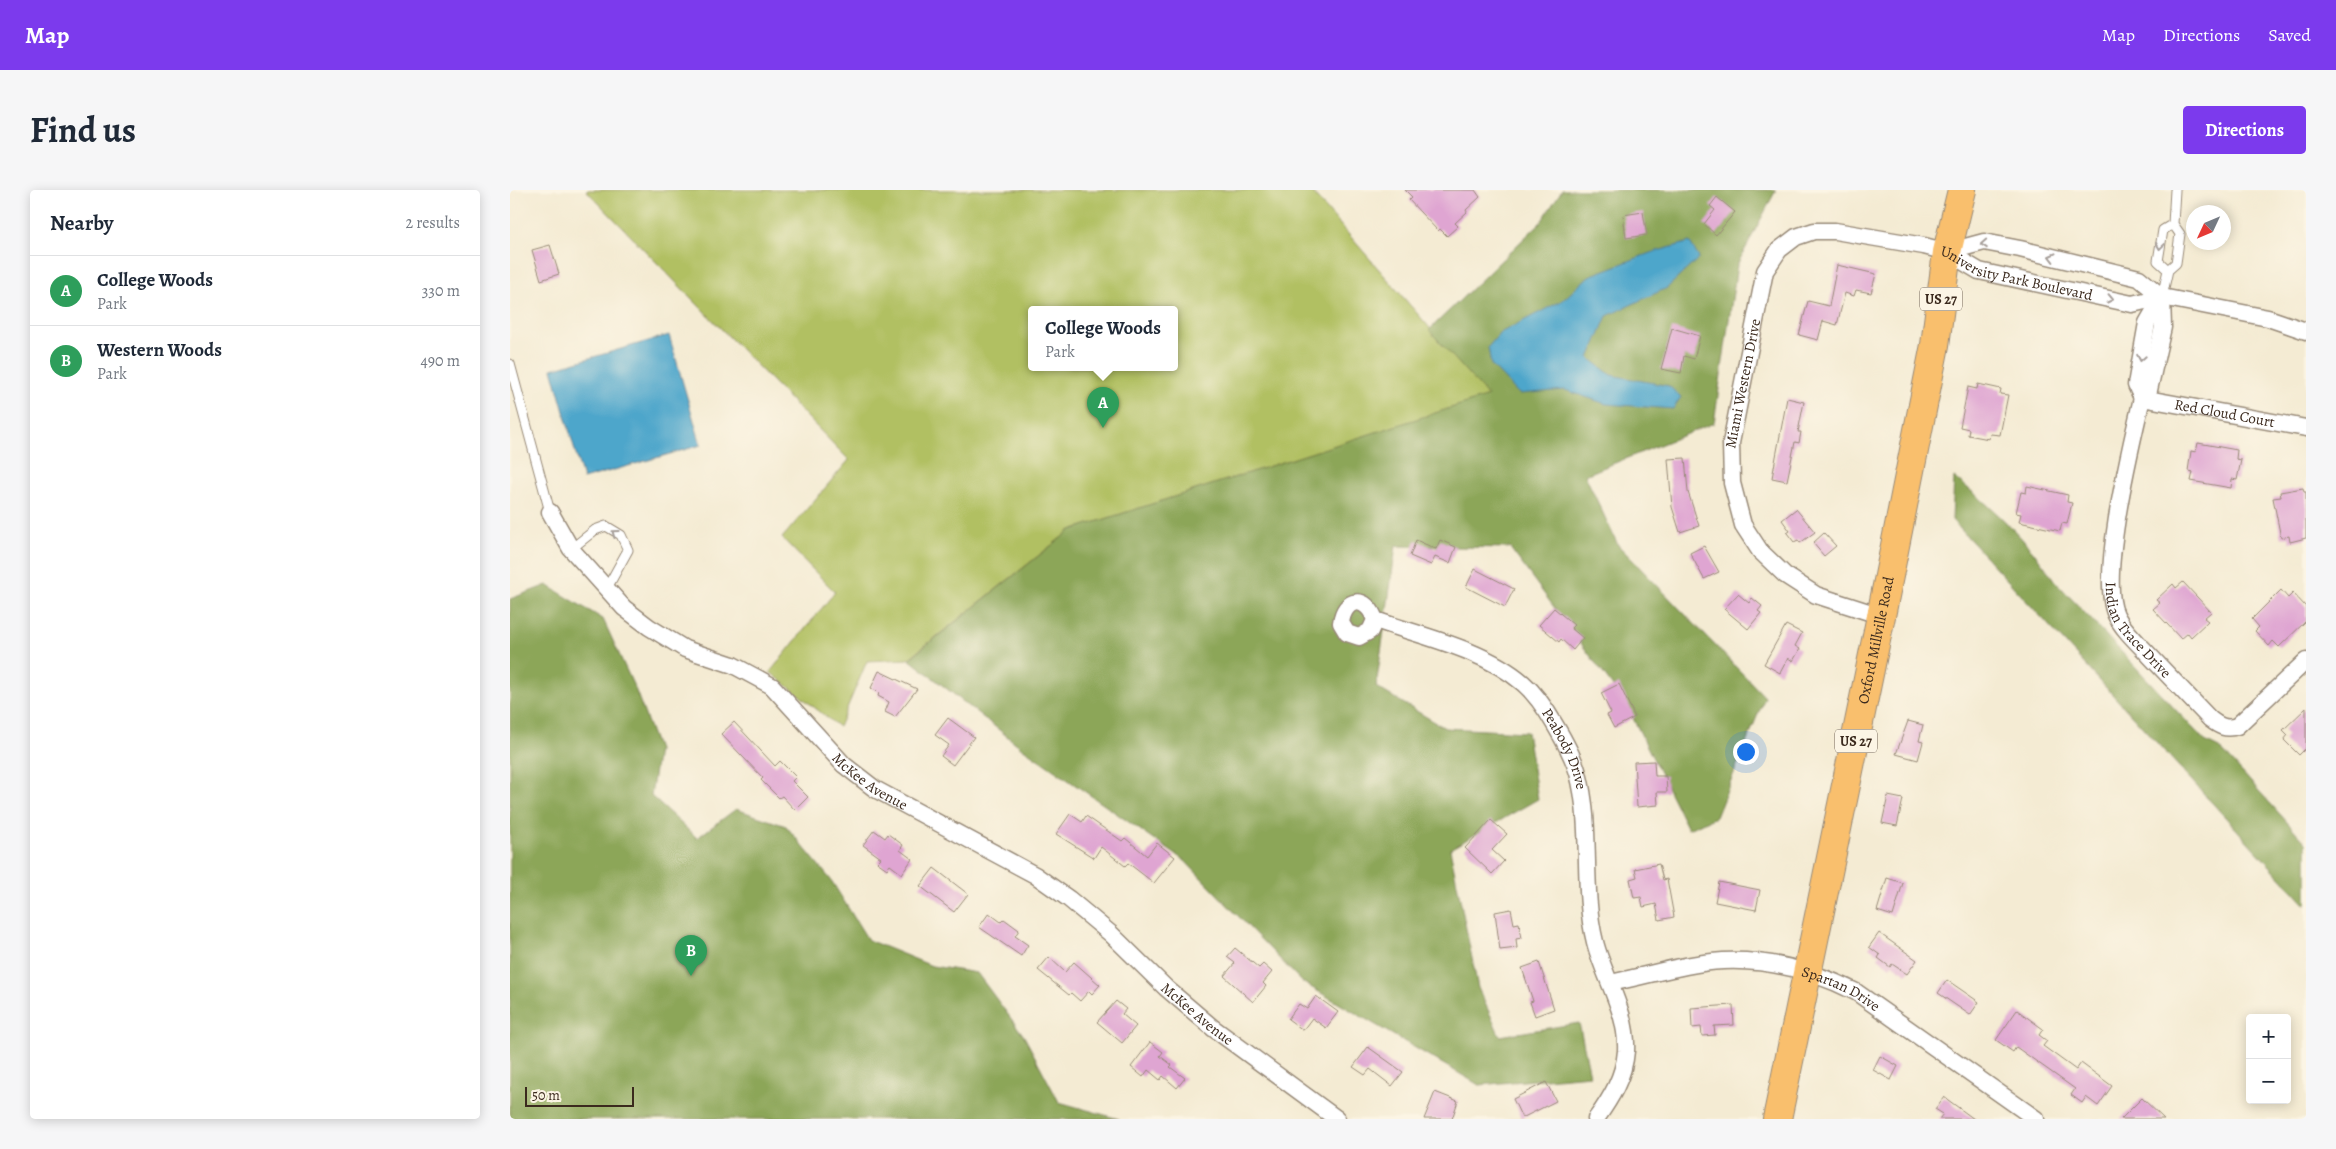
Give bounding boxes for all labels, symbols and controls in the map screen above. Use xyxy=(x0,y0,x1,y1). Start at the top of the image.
text: Map xyxy=(25,19,69,51)
text: Map xyxy=(2102,23,2135,47)
text: Directions xyxy=(2163,23,2240,47)
text: Saved xyxy=(2268,23,2311,47)
text: Find us xyxy=(30,106,136,154)
button: Directions xyxy=(2183,106,2306,154)
north arrow xyxy=(2186,205,2231,250)
text: Nearby xyxy=(50,209,113,237)
text: 2 results xyxy=(405,212,460,234)
one-way arrow xyxy=(1979,238,1987,249)
street label: University Park Boulevard xyxy=(1939,241,2096,305)
one-way arrow xyxy=(2156,242,2166,251)
one-way arrow xyxy=(2049,252,2057,262)
text: College Woods xyxy=(97,267,213,293)
text: A xyxy=(61,280,71,302)
text: 330 m xyxy=(422,280,460,302)
road number: US 27 xyxy=(1920,288,1962,310)
text: Park xyxy=(97,293,127,315)
one-way arrow xyxy=(2106,293,2115,304)
popup xyxy=(1028,306,1178,371)
text: College Woods xyxy=(1045,315,1161,341)
street label: Miami Western Drive xyxy=(1720,317,1765,450)
text: Western Woods xyxy=(97,337,222,363)
text: Park xyxy=(1045,341,1075,363)
text: B xyxy=(61,350,71,372)
text: 490 m xyxy=(420,350,460,372)
one-way arrow xyxy=(2136,354,2146,363)
text: Park xyxy=(97,363,127,385)
pin: A xyxy=(1087,387,1119,428)
street label: Red Cloud Court xyxy=(2173,394,2276,432)
one-way arrow xyxy=(611,530,621,539)
street label: Oxford Millville Road xyxy=(1853,574,1899,706)
street label: Indian Trace Drive xyxy=(2101,582,2176,682)
street label: Peabody Drive xyxy=(1537,704,1592,791)
road number: US 27 xyxy=(1835,730,1877,752)
your location xyxy=(1733,739,1759,765)
street label: McKee Avenue xyxy=(828,748,912,815)
pin: B xyxy=(675,935,707,976)
street label: Spartan Drive xyxy=(1799,961,1884,1016)
street label: McKee Avenue xyxy=(1157,978,1238,1050)
map controls xyxy=(2246,1014,2291,1104)
button: + xyxy=(2246,1014,2291,1059)
button: − xyxy=(2246,1059,2291,1104)
scale bar xyxy=(525,1084,634,1107)
text: 50 m xyxy=(532,1086,560,1105)

